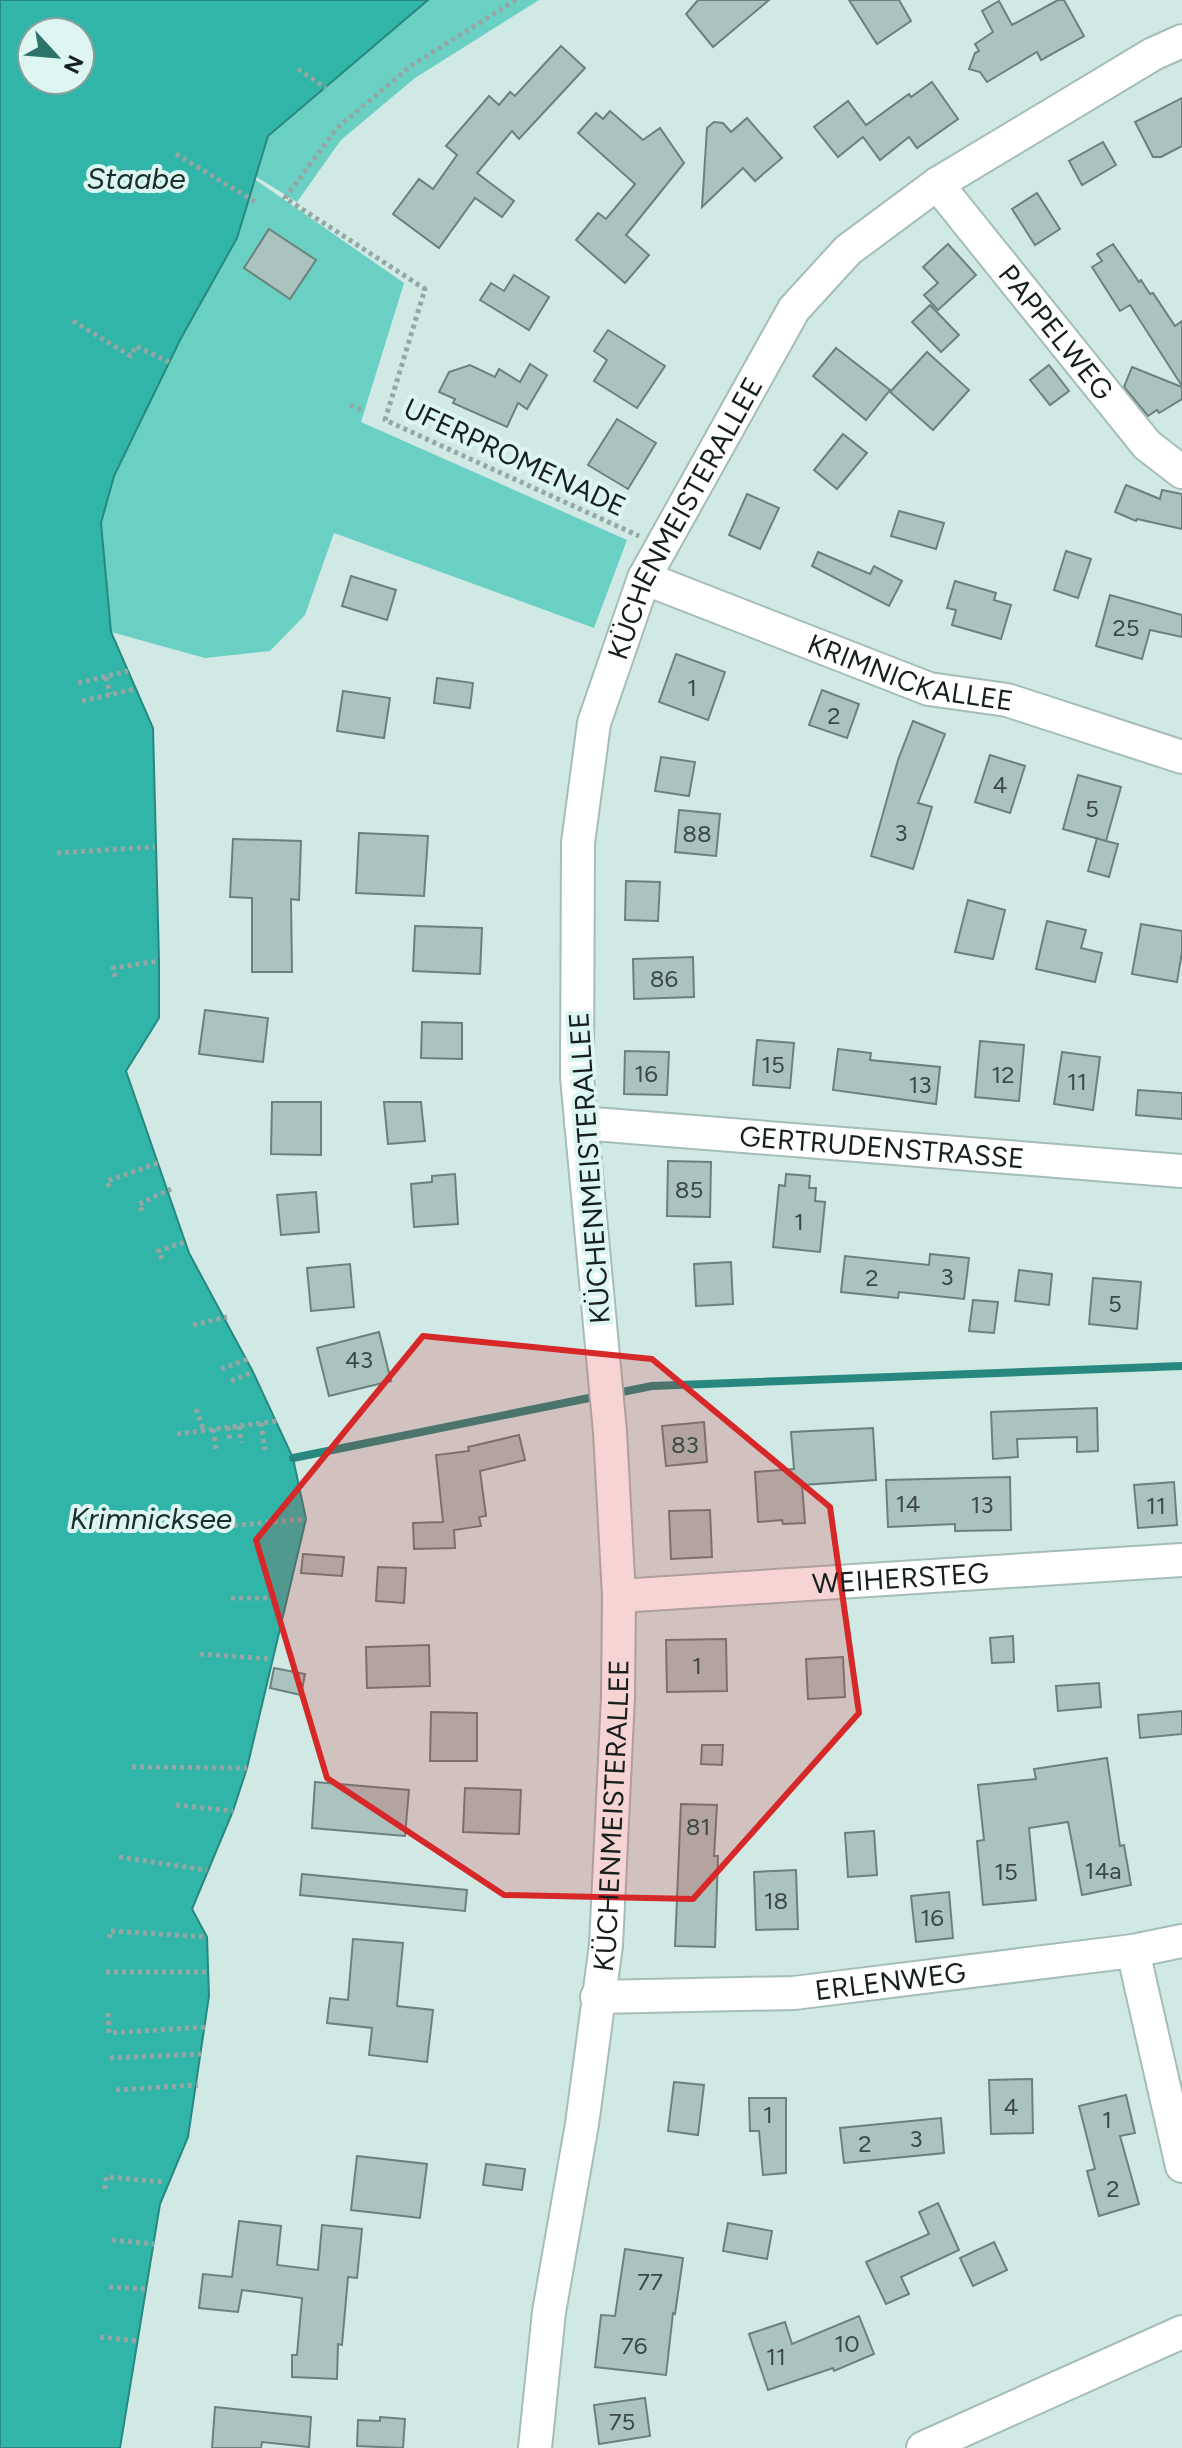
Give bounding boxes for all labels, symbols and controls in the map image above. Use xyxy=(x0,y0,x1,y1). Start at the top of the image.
north arrow xyxy=(16,16,96,96)
text: N xyxy=(58,51,89,78)
water label: Staabe xyxy=(86,160,186,197)
street label: PAPPELWEG xyxy=(992,258,1121,406)
street label: KÜCHENMEISTERALLEE xyxy=(600,371,770,664)
street label: UFERPROMENADE xyxy=(398,391,632,523)
house number: 25 xyxy=(1112,613,1140,642)
street label: KRIMNICKALLEE xyxy=(803,626,1016,718)
house number: 1 xyxy=(687,673,697,702)
house number: 2 xyxy=(827,701,841,730)
house number: 4 xyxy=(993,770,1008,799)
house number: 5 xyxy=(1085,794,1099,823)
house number: 3 xyxy=(894,818,908,847)
house number: 88 xyxy=(682,819,712,848)
house number: 86 xyxy=(650,964,678,993)
street label: KÜCHENMEISTERALLEE xyxy=(561,1011,617,1325)
house number: 15 xyxy=(761,1050,785,1079)
house number: 16 xyxy=(634,1059,658,1088)
house number: 12 xyxy=(991,1060,1015,1089)
house number: 11 xyxy=(1067,1067,1087,1096)
house number: 13 xyxy=(909,1070,931,1099)
street label: GERTRUDENSTRASSE xyxy=(738,1119,1026,1175)
house number: 85 xyxy=(675,1175,703,1204)
house number: 1 xyxy=(794,1207,804,1236)
house number: 3 xyxy=(940,1262,954,1291)
house number: 2 xyxy=(865,1263,879,1292)
house number: 5 xyxy=(1108,1289,1122,1318)
house number: 43 xyxy=(345,1345,373,1374)
house number: 83 xyxy=(671,1430,699,1459)
house number: 14 xyxy=(896,1489,920,1518)
house number: 13 xyxy=(971,1490,993,1519)
house number: 11 xyxy=(1146,1491,1166,1520)
water label: Krimnicksee xyxy=(70,1500,232,1537)
street label: WEIHERSTEG xyxy=(811,1555,990,1601)
house number: 1 xyxy=(692,1651,702,1680)
street label: KÜCHENMEISTERALLEE xyxy=(586,1659,635,1973)
house number: 81 xyxy=(686,1812,710,1841)
house number: 14a xyxy=(1084,1856,1122,1885)
house number: 15 xyxy=(994,1857,1018,1886)
house number: 18 xyxy=(764,1886,788,1915)
house number: 16 xyxy=(920,1903,944,1932)
street label: ERLENWEG xyxy=(813,1955,968,2007)
house number: 4 xyxy=(1004,2092,1019,2121)
house number: 1 xyxy=(763,2100,773,2129)
house number: 1 xyxy=(1102,2105,1112,2134)
house number: 3 xyxy=(909,2124,923,2153)
house number: 2 xyxy=(858,2129,872,2158)
house number: 2 xyxy=(1106,2174,1120,2203)
house number: 77 xyxy=(637,2267,663,2296)
house number: 10 xyxy=(834,2329,860,2358)
house number: 76 xyxy=(621,2331,647,2360)
house number: 11 xyxy=(766,2342,786,2371)
house number: 75 xyxy=(609,2407,635,2436)

